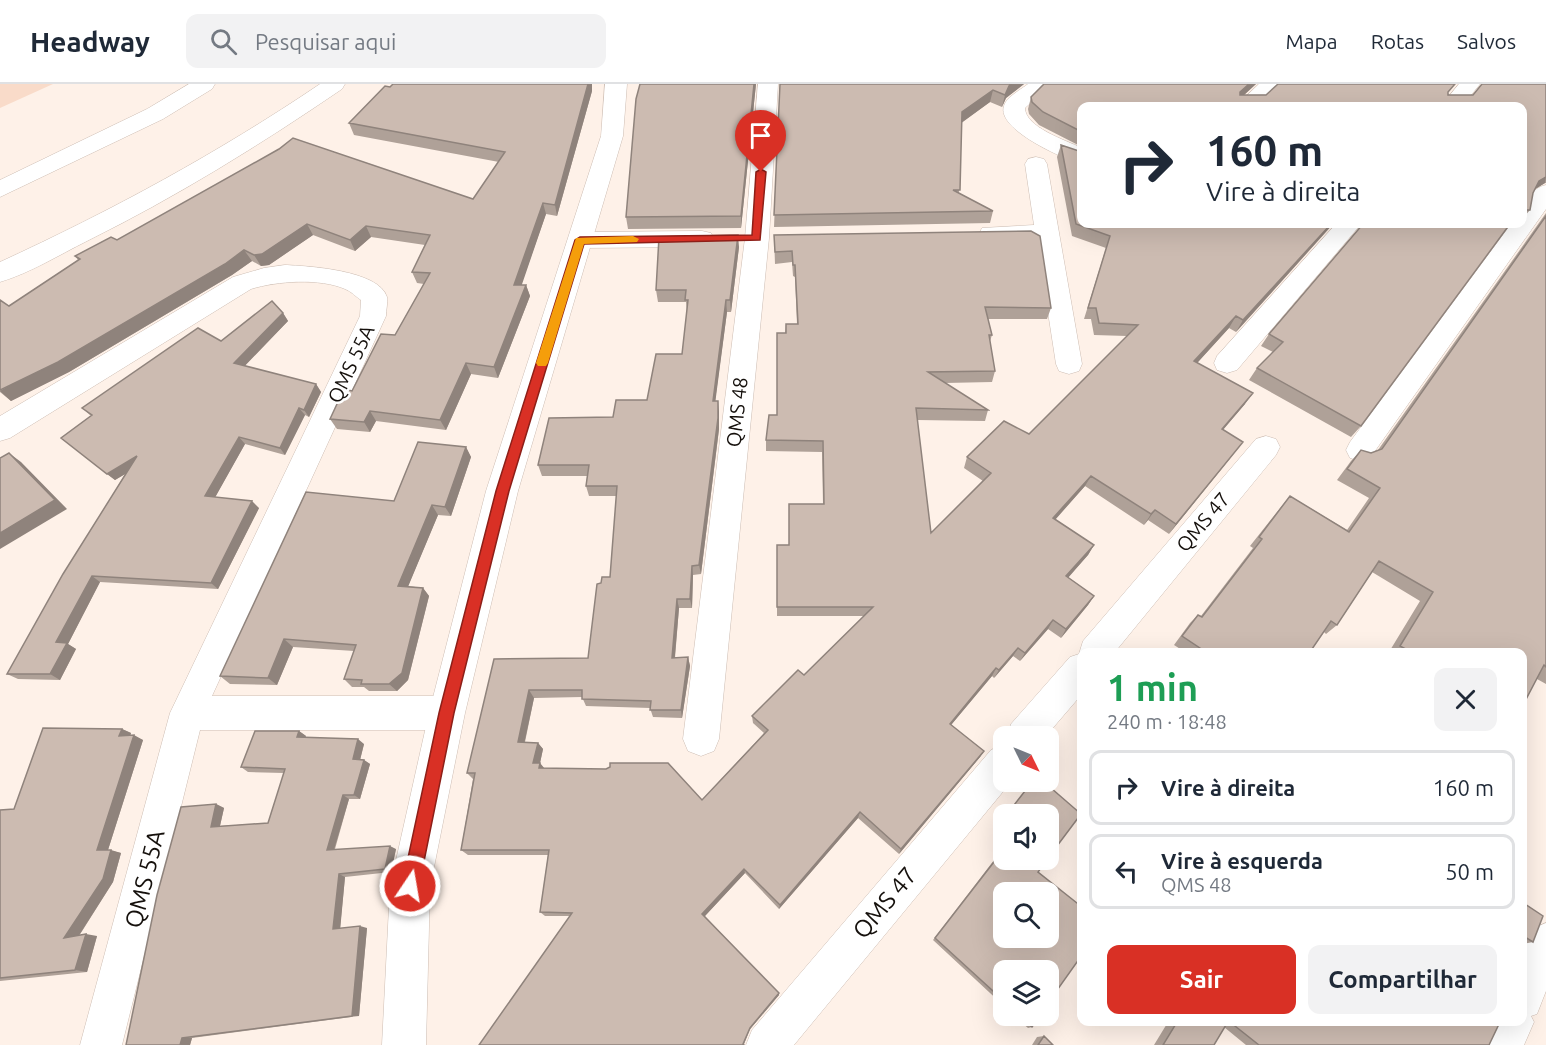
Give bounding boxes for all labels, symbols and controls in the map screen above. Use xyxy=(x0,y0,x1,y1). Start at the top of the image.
search box xyxy=(186,14,606,68)
icon: search xyxy=(207,25,240,58)
text: Headway xyxy=(30,26,150,57)
text: Pesquisar aqui xyxy=(255,29,396,54)
text: Mapa xyxy=(1286,29,1338,53)
text: Rotas xyxy=(1371,29,1424,53)
text: Salvos xyxy=(1457,29,1516,53)
pin xyxy=(735,110,786,172)
icon: arrive xyxy=(744,119,777,152)
icon: right xyxy=(1107,126,1185,204)
text: 160 m xyxy=(1206,127,1323,174)
text: Vire à direita xyxy=(1206,176,1360,206)
street label: QMS 55A xyxy=(322,321,379,407)
street label: QMS 48 xyxy=(721,376,752,448)
street label: QMS 47 xyxy=(1171,487,1234,556)
text: 1 min xyxy=(1107,667,1198,708)
button: close xyxy=(1434,668,1497,731)
text: 240 m · 18:48 xyxy=(1107,710,1227,733)
north arrow xyxy=(993,726,1059,792)
map controls xyxy=(993,726,1059,1026)
icon: right xyxy=(1110,771,1143,804)
text: Vire à direita xyxy=(1161,775,1295,800)
text: 160 m xyxy=(1433,775,1494,800)
button: sound xyxy=(993,804,1059,870)
street label: QMS 55A xyxy=(119,827,170,931)
text: Vire à esquerda xyxy=(1161,848,1323,873)
position arrow xyxy=(378,854,442,918)
icon: left xyxy=(1110,855,1143,888)
text: 50 m xyxy=(1445,859,1494,884)
street label: QMS 47 xyxy=(847,862,922,944)
text: QMS 48 xyxy=(1161,873,1232,896)
button: search xyxy=(993,882,1059,948)
button: Sair xyxy=(1107,945,1296,1014)
button: Compartilhar xyxy=(1308,945,1497,1014)
button: layers xyxy=(993,960,1059,1026)

